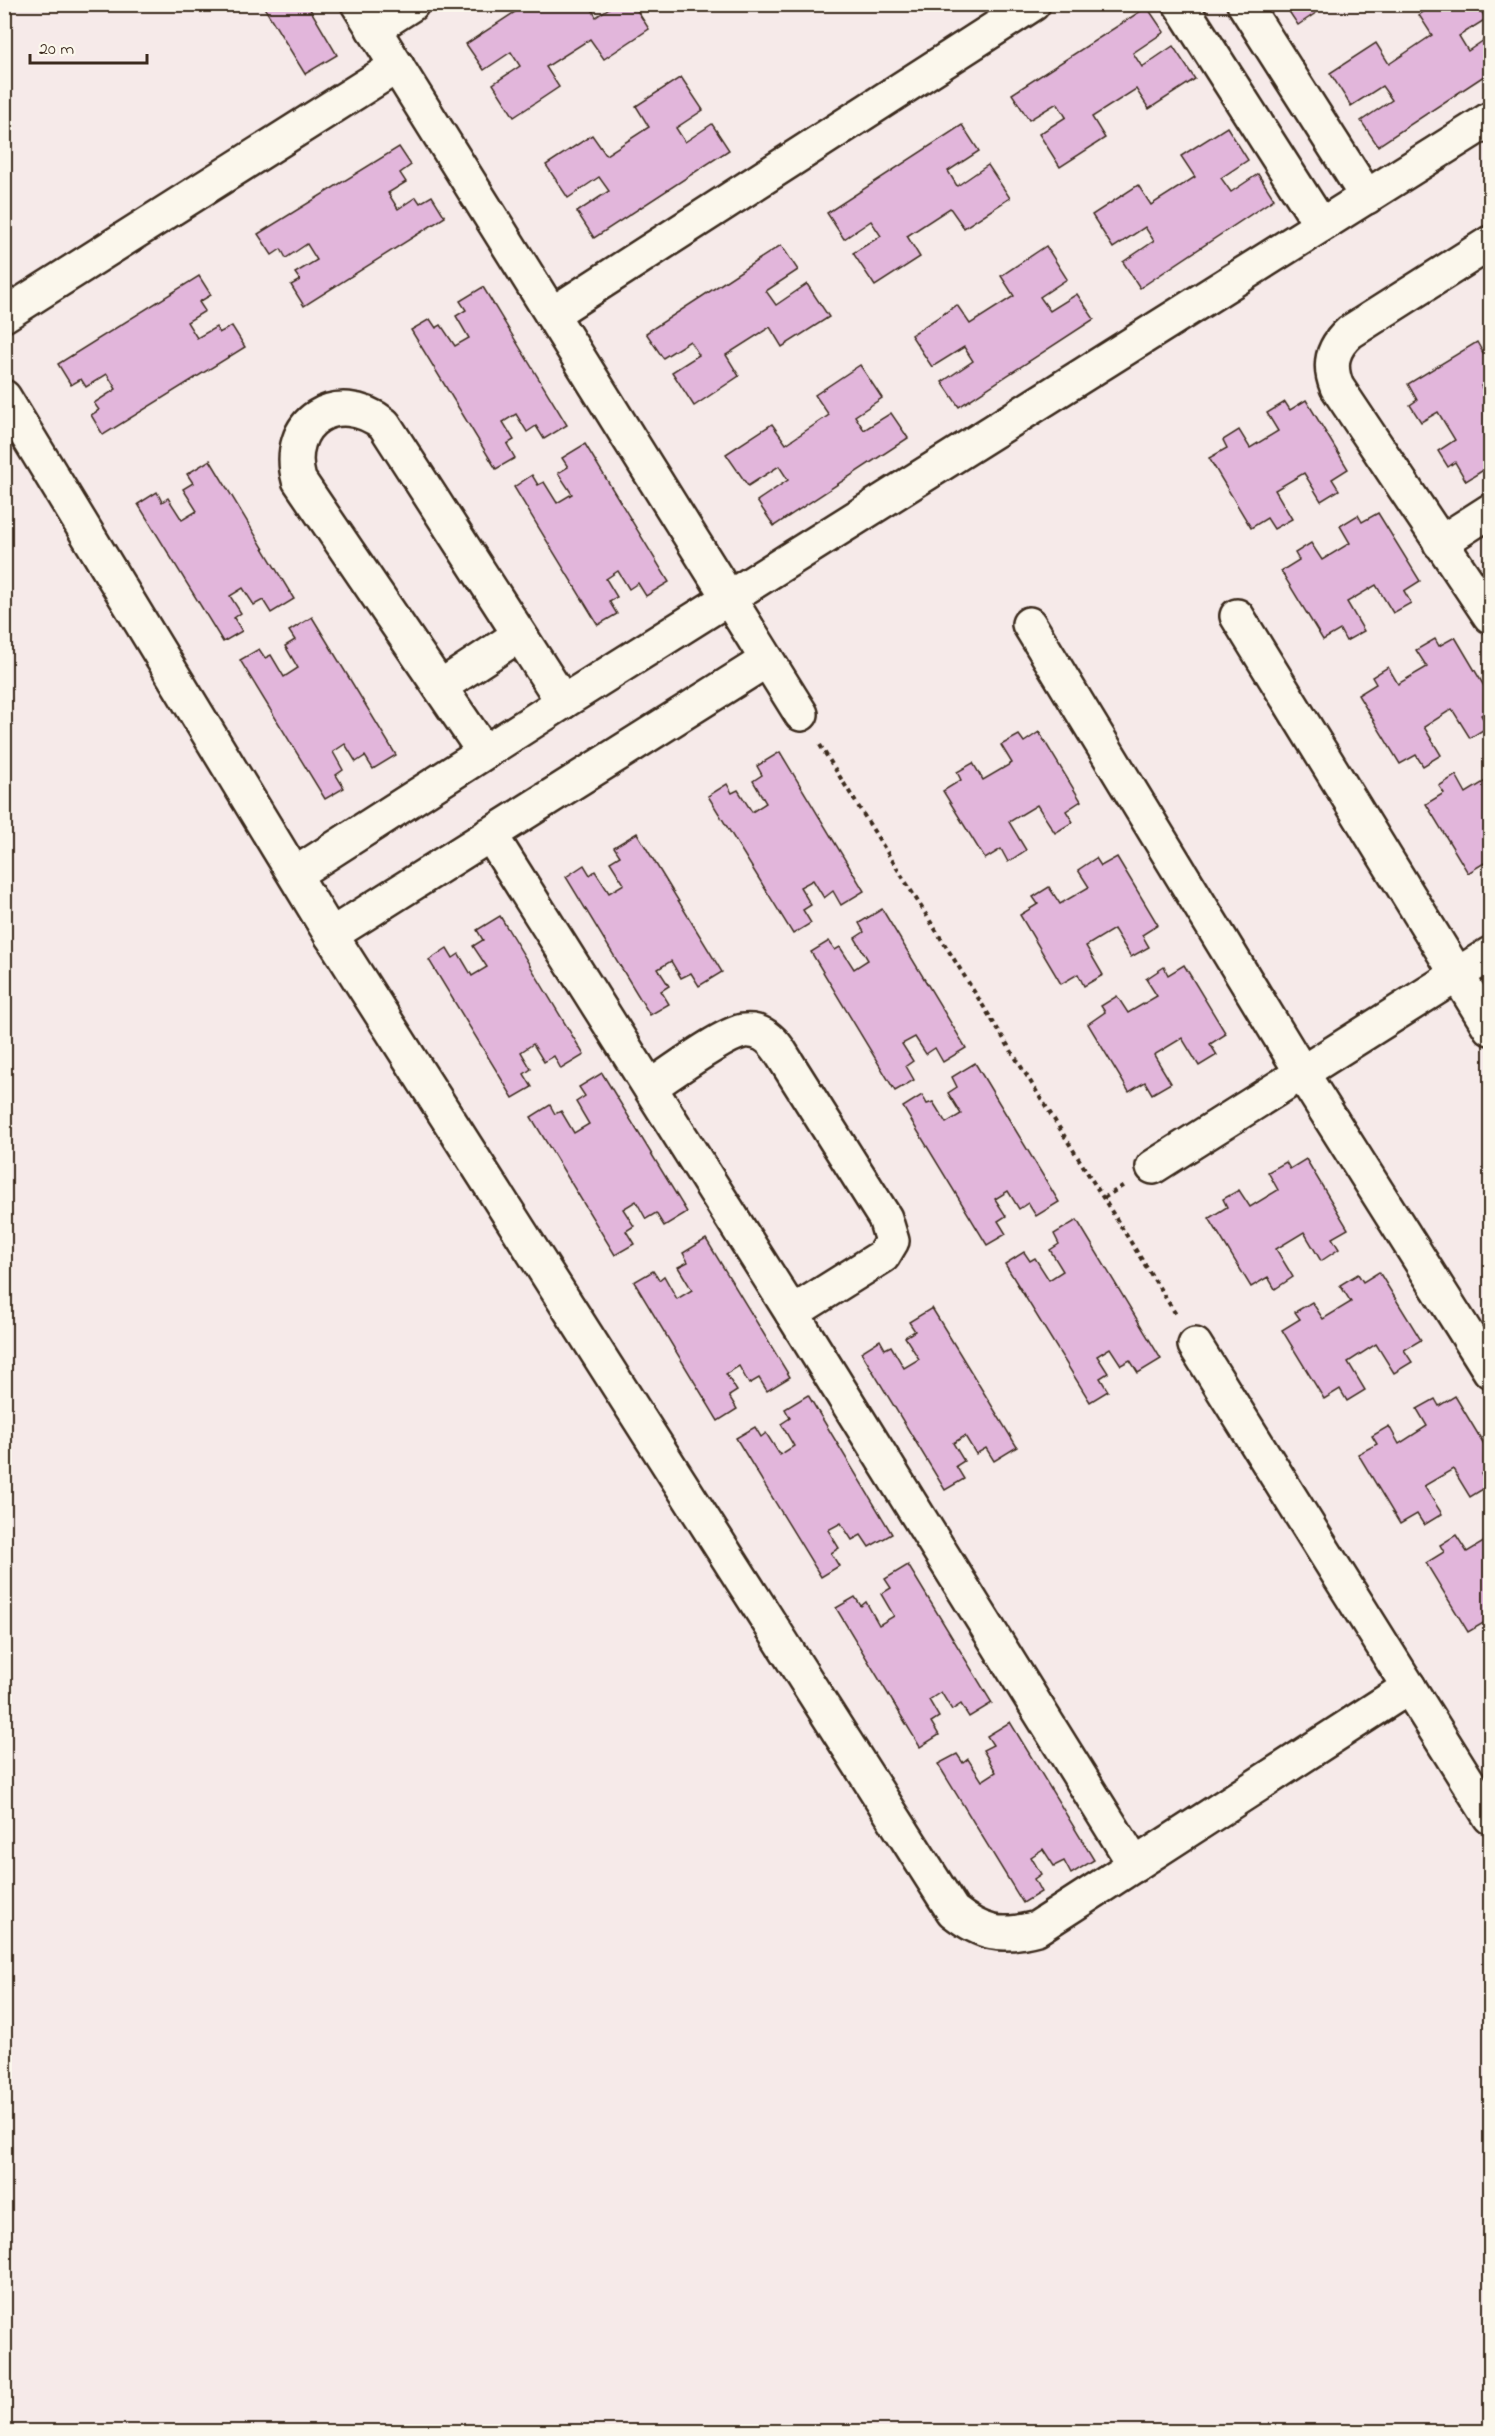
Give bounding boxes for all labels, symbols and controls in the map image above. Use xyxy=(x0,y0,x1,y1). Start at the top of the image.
scale bar xyxy=(30,27,147,65)
text: 20 m xyxy=(39,37,74,63)

